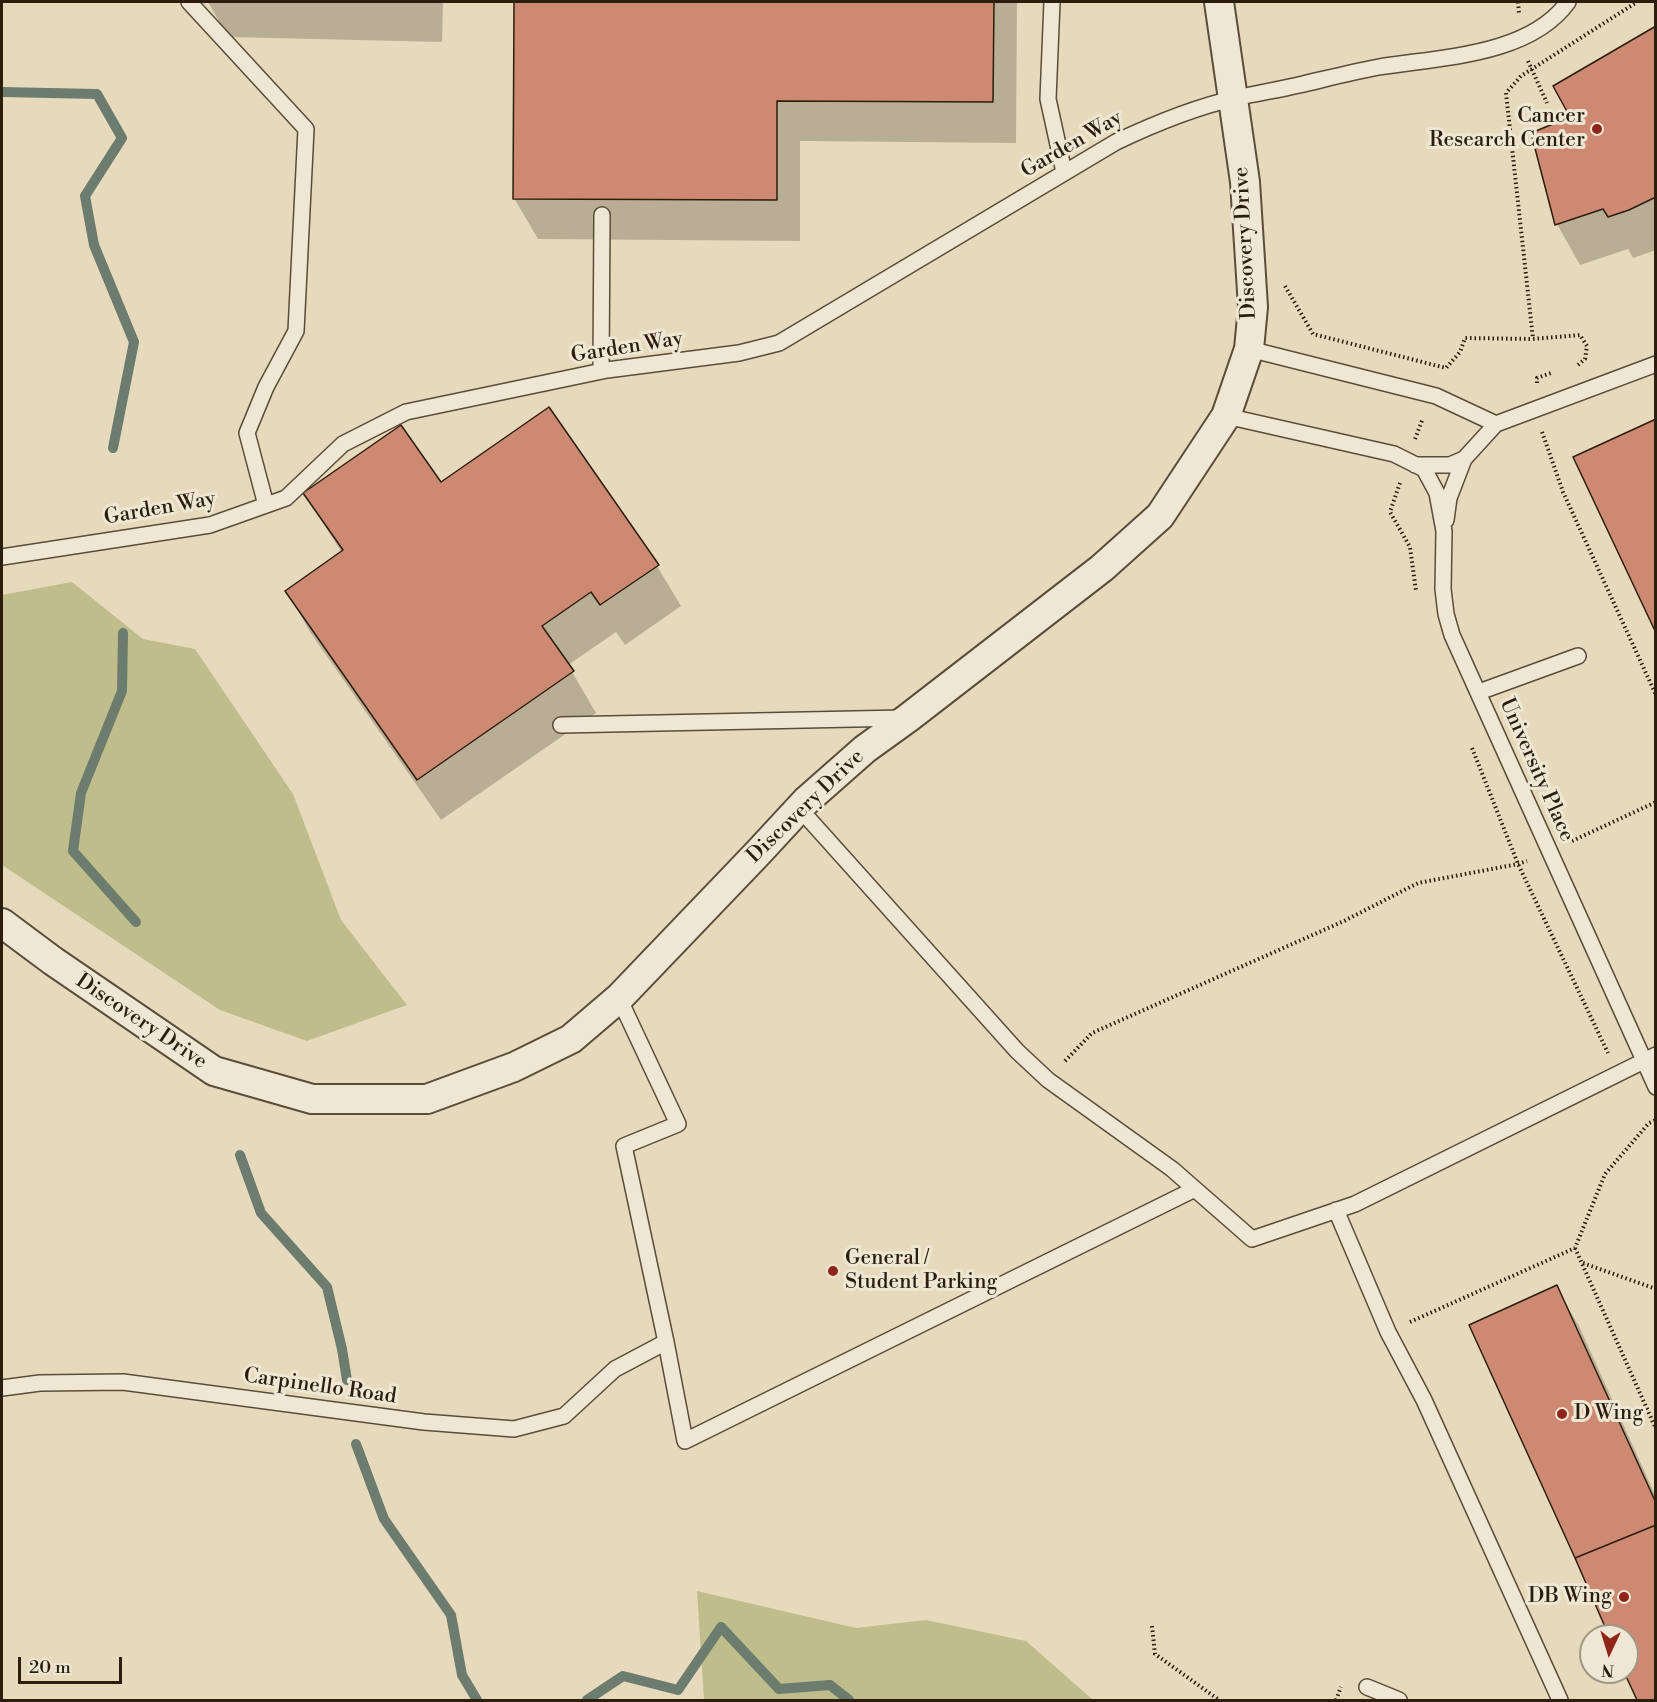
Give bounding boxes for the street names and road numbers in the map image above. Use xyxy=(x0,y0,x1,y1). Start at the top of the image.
street label: Garden Way xyxy=(1017,106,1127,184)
street label: Discovery Drive xyxy=(1229,166,1263,320)
street label: Garden Way xyxy=(569,327,685,369)
street label: Garden Way xyxy=(102,487,218,531)
street label: University Place xyxy=(1493,694,1579,846)
street label: Discovery Drive xyxy=(742,745,870,869)
street label: Discovery Drive xyxy=(71,969,211,1075)
street label: Carpinello Road xyxy=(242,1364,398,1410)

